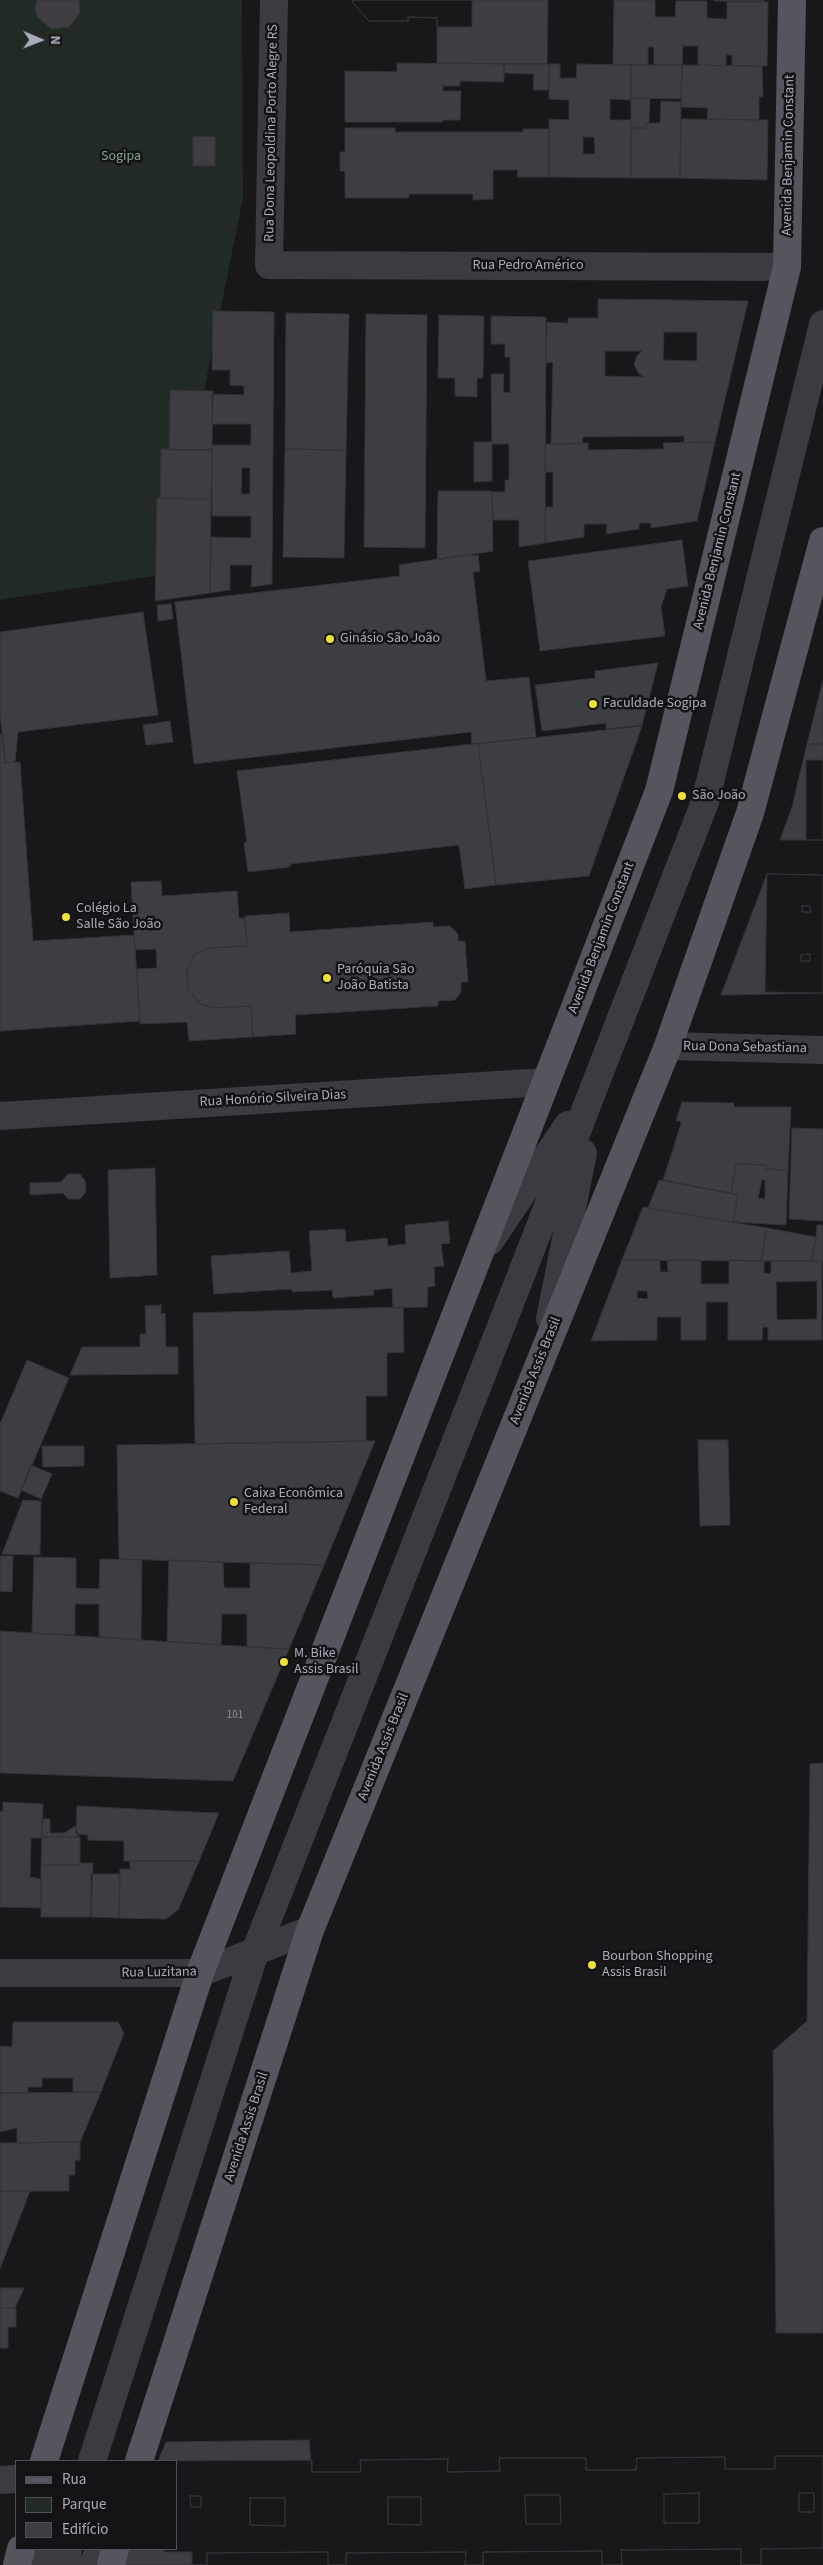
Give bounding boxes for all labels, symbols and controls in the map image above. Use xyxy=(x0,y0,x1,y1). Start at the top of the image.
north arrow xyxy=(15,15,65,65)
street label: Rua Dona Leopoldina Porto Alegre RS xyxy=(262,24,282,242)
text: N xyxy=(45,35,65,45)
street label: Avenida Benjamin Constant xyxy=(779,74,799,236)
park label: Sogipa xyxy=(101,149,141,165)
street label: Rua Pedro Américo xyxy=(473,258,583,274)
street label: Avenida Benjamin Constant xyxy=(690,471,746,631)
place label: Ginásio São João xyxy=(340,631,440,647)
marker: Ginásio São João xyxy=(324,633,336,645)
place label: Faculdade Sogipa xyxy=(603,696,707,712)
marker: Faculdade Sogipa xyxy=(587,698,599,710)
place label: São João xyxy=(692,788,746,804)
marker: São João xyxy=(676,790,688,802)
street label: Avenida Benjamin Constant xyxy=(565,860,639,1016)
place label: Colégio La Salle São João xyxy=(76,901,161,934)
marker: Colégio La Salle São João xyxy=(60,911,72,923)
place label: Paróquia São João Batista xyxy=(337,962,414,994)
marker: Paróquia São João Batista xyxy=(321,972,333,984)
street label: Rua Dona Sebastiana xyxy=(683,1039,807,1057)
street label: Rua Honório Silveira Dias xyxy=(199,1087,347,1111)
street label: Avenida Assis Brasil xyxy=(507,1315,565,1427)
place label: Caixa Econômica Federal xyxy=(244,1486,343,1518)
marker: Caixa Econômica Federal xyxy=(228,1496,240,1508)
place label: M. Bike Assis Brasil xyxy=(294,1646,358,1678)
marker: M. Bike Assis Brasil xyxy=(278,1656,290,1668)
street label: Avenida Assis Brasil xyxy=(355,1691,413,1803)
house number: 101 xyxy=(227,1709,243,1723)
place label: Bourbon Shopping Assis Brasil xyxy=(602,1949,712,1981)
marker: Bourbon Shopping Assis Brasil xyxy=(586,1959,598,1971)
street label: Rua Luzitana xyxy=(121,1964,197,1982)
street label: Avenida Assis Brasil xyxy=(221,2070,273,2184)
legend xyxy=(15,2460,178,2550)
text: Rua xyxy=(62,2469,86,2490)
text: Parque xyxy=(62,2494,106,2515)
text: Edifício xyxy=(62,2519,109,2540)

